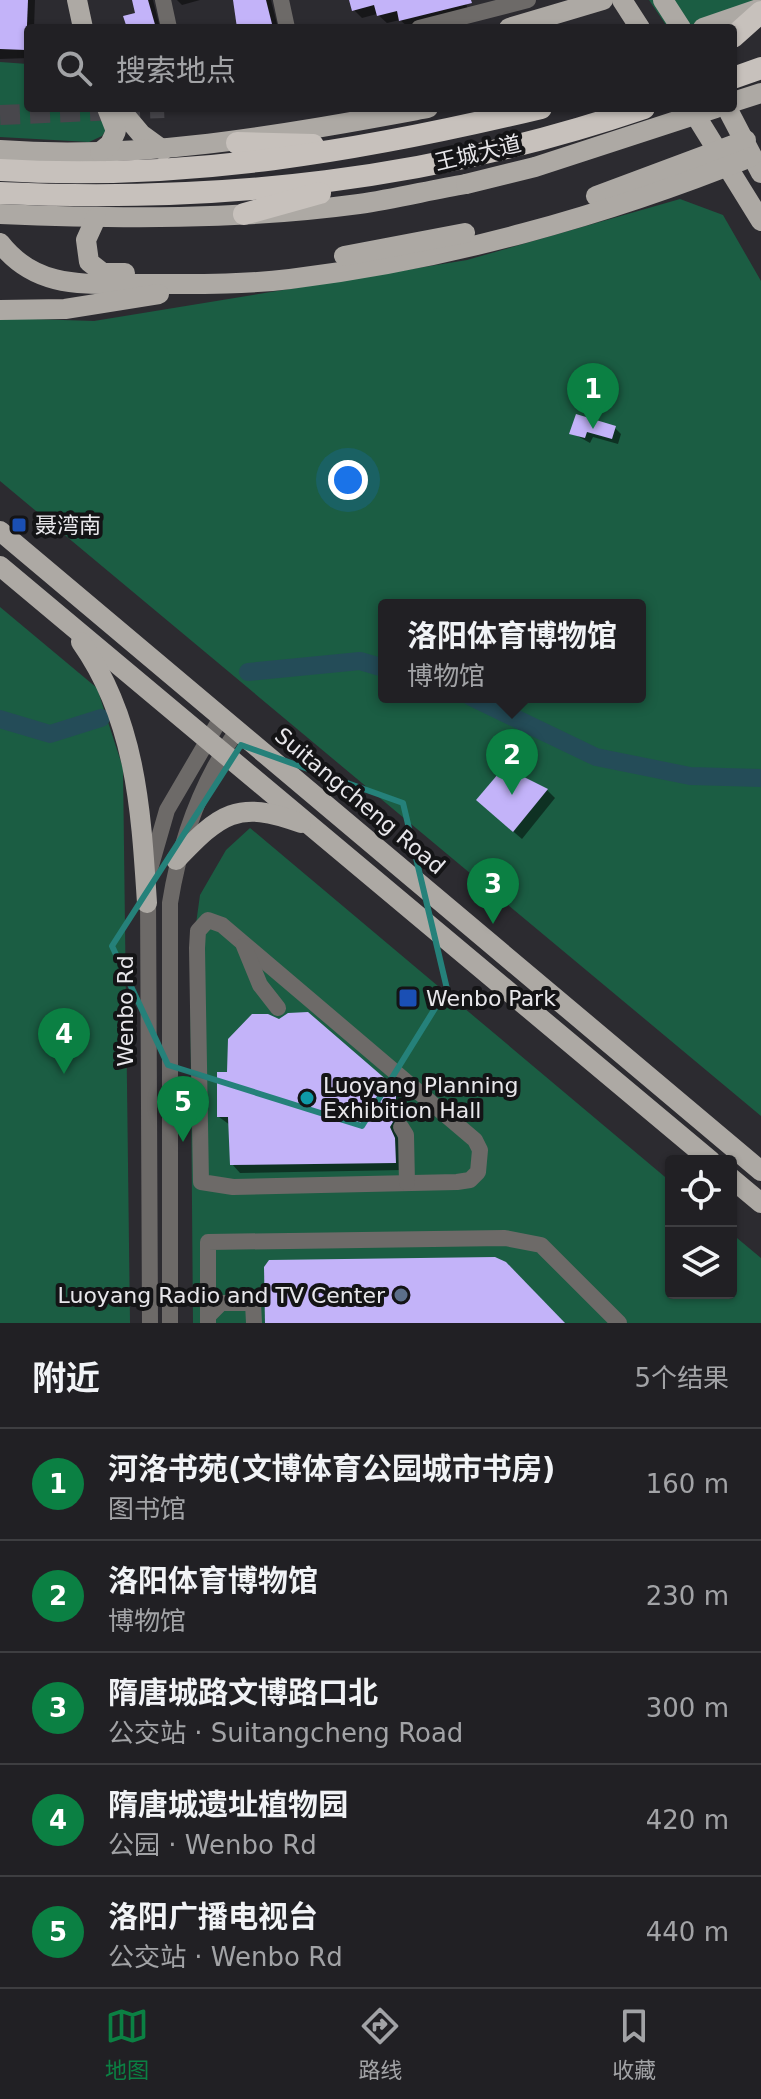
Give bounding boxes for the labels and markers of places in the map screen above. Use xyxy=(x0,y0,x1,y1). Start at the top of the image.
pin: 1 xyxy=(567,363,619,429)
place label: 聂湾南 xyxy=(35,513,101,538)
marker: 聂湾南 xyxy=(10,516,28,534)
pin: 2 xyxy=(486,729,538,795)
pin: 3 xyxy=(467,858,519,924)
place label: Wenbo Park xyxy=(426,986,556,1011)
marker: Wenbo Park xyxy=(397,987,419,1009)
pin: 4 xyxy=(38,1008,90,1074)
place label: Luoyang Planning Exhibition Hall xyxy=(323,1073,518,1123)
pin: 5 xyxy=(157,1076,209,1142)
marker: Luoyang Planning Exhibition Hall xyxy=(298,1089,316,1107)
place label: Luoyang Radio and TV Center xyxy=(58,1283,386,1308)
marker: Luoyang Radio and TV Center xyxy=(392,1286,410,1304)

